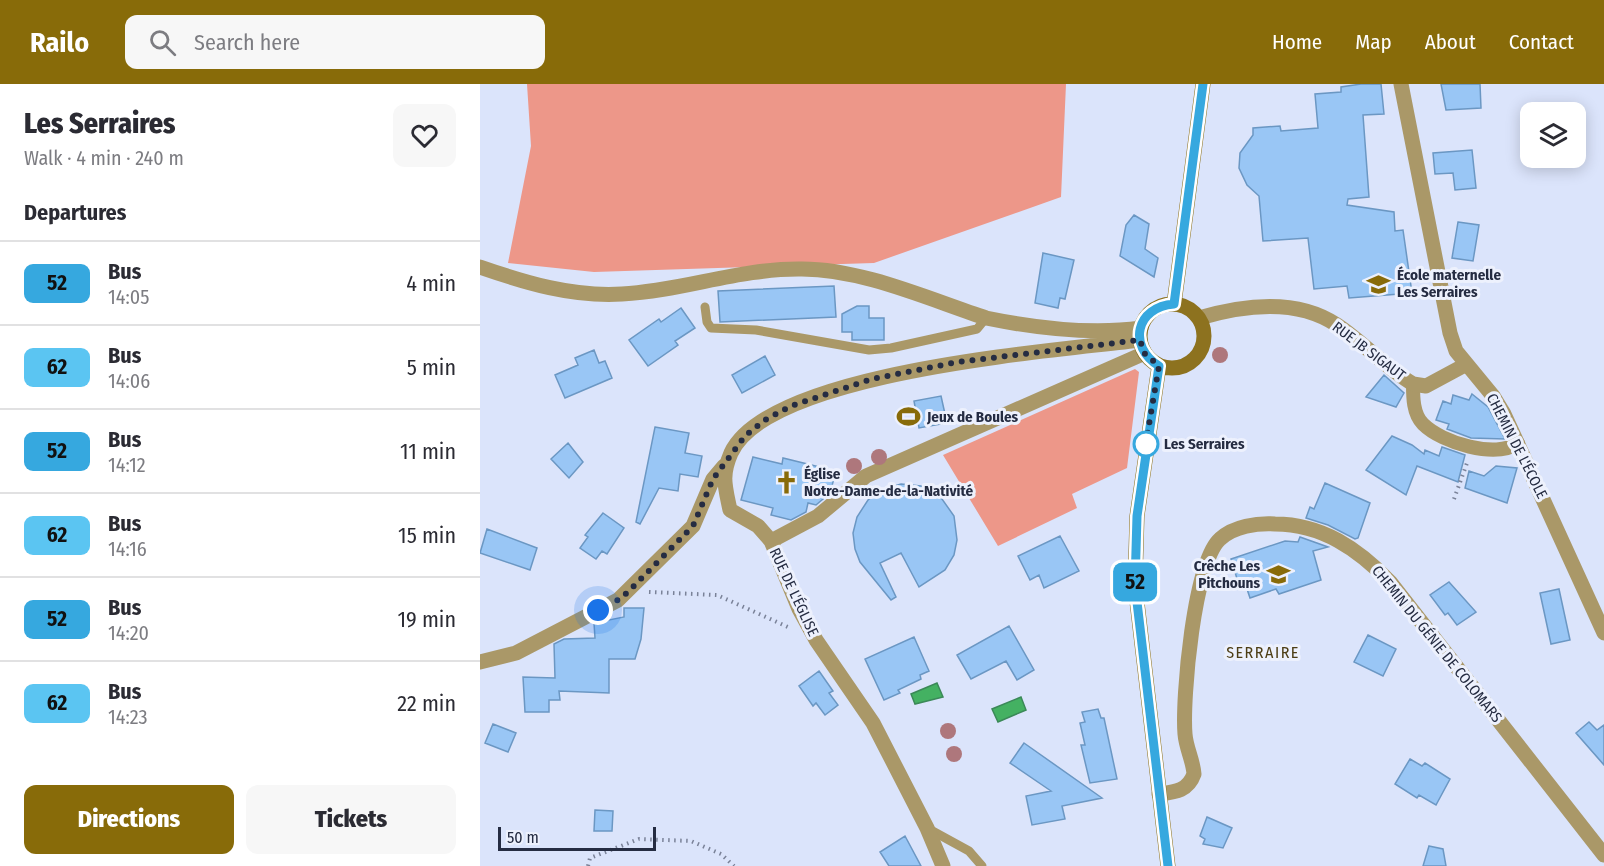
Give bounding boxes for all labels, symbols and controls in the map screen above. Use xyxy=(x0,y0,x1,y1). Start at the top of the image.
search box xyxy=(125,15,545,69)
text: Railo xyxy=(30,26,89,59)
icon: search xyxy=(146,26,179,59)
text: Search here xyxy=(194,29,300,56)
text: Home xyxy=(1272,29,1322,55)
text: Map xyxy=(1355,29,1392,55)
text: About xyxy=(1425,29,1476,55)
text: Contact xyxy=(1509,29,1574,55)
map controls xyxy=(1520,102,1586,168)
button: layers xyxy=(1520,102,1586,168)
button: heart xyxy=(393,104,456,167)
text: Les Serraires xyxy=(24,107,175,140)
text: Walk · 4 min · 240 m xyxy=(24,146,184,170)
text: Departures xyxy=(24,199,126,226)
text: Bus xyxy=(108,258,141,285)
place label: École maternelle Les Serraires xyxy=(1397,266,1501,301)
text: 52 xyxy=(47,270,67,296)
text: 4 min xyxy=(406,270,456,297)
school or university icon: École maternelle Les Serraires xyxy=(1366,271,1392,297)
text: 14:05 xyxy=(108,285,149,309)
street label: RUE JB SIGAUT xyxy=(1329,318,1409,384)
text: Bus xyxy=(108,342,141,369)
text: 62 xyxy=(47,354,67,380)
text: 5 min xyxy=(407,354,456,381)
text: 14:06 xyxy=(108,369,150,393)
street label: CHEMIN DE L'ÉCOLE xyxy=(1483,390,1551,502)
sports icon: Jeux de Boules xyxy=(896,404,922,430)
place label: Jeux de Boules xyxy=(926,408,1019,426)
text: Bus xyxy=(108,426,141,453)
marker: Les Serraires xyxy=(1133,431,1159,457)
place label: Les Serraires xyxy=(1164,435,1245,453)
text: 52 xyxy=(47,438,67,464)
text: 11 min xyxy=(400,438,456,465)
text: 14:12 xyxy=(108,453,146,477)
place label: Église Notre-Dame-de-la-Nativité xyxy=(804,465,973,500)
church icon: Église Notre-Dame-de-la-Nativité xyxy=(773,470,799,496)
text: Bus xyxy=(108,510,141,537)
text: 62 xyxy=(47,522,67,548)
text: 15 min xyxy=(398,522,456,549)
text: 14:16 xyxy=(108,537,147,561)
street label: RUE DE L'ÉGLISE xyxy=(766,545,822,639)
place label: Crêche Les Pitchouns xyxy=(1194,557,1260,592)
line badge: 52 xyxy=(1108,562,1162,602)
school or university icon: Crêche Les Pitchouns xyxy=(1265,562,1291,588)
street label: CHEMIN DU GÉNIE DE COLOMARS xyxy=(1368,562,1506,726)
text: 52 xyxy=(1125,569,1145,595)
text: Bus xyxy=(108,594,141,621)
your location xyxy=(583,595,613,625)
text: 52 xyxy=(47,606,67,632)
text: 19 min xyxy=(398,606,456,633)
text: 14:20 xyxy=(108,621,149,645)
district label: SERRAIRE xyxy=(1226,643,1300,662)
text: Bus xyxy=(108,678,141,705)
text: 62 xyxy=(47,690,67,716)
text: 22 min xyxy=(397,690,456,717)
text: 14:23 xyxy=(108,705,148,729)
button: Directions xyxy=(24,785,234,854)
button: Tickets xyxy=(246,785,456,854)
scale bar xyxy=(498,824,656,852)
text: 50 m xyxy=(507,828,539,847)

